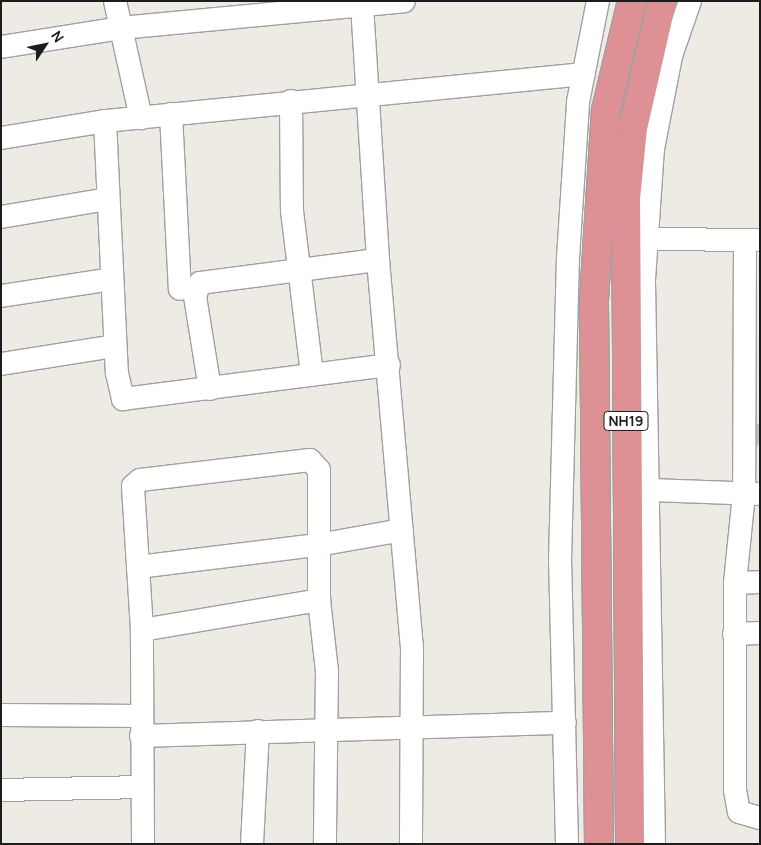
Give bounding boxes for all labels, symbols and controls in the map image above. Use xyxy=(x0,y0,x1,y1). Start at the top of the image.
north arrow xyxy=(20,20,70,70)
text: N xyxy=(47,27,69,46)
road number: NH19 xyxy=(604,410,648,432)

